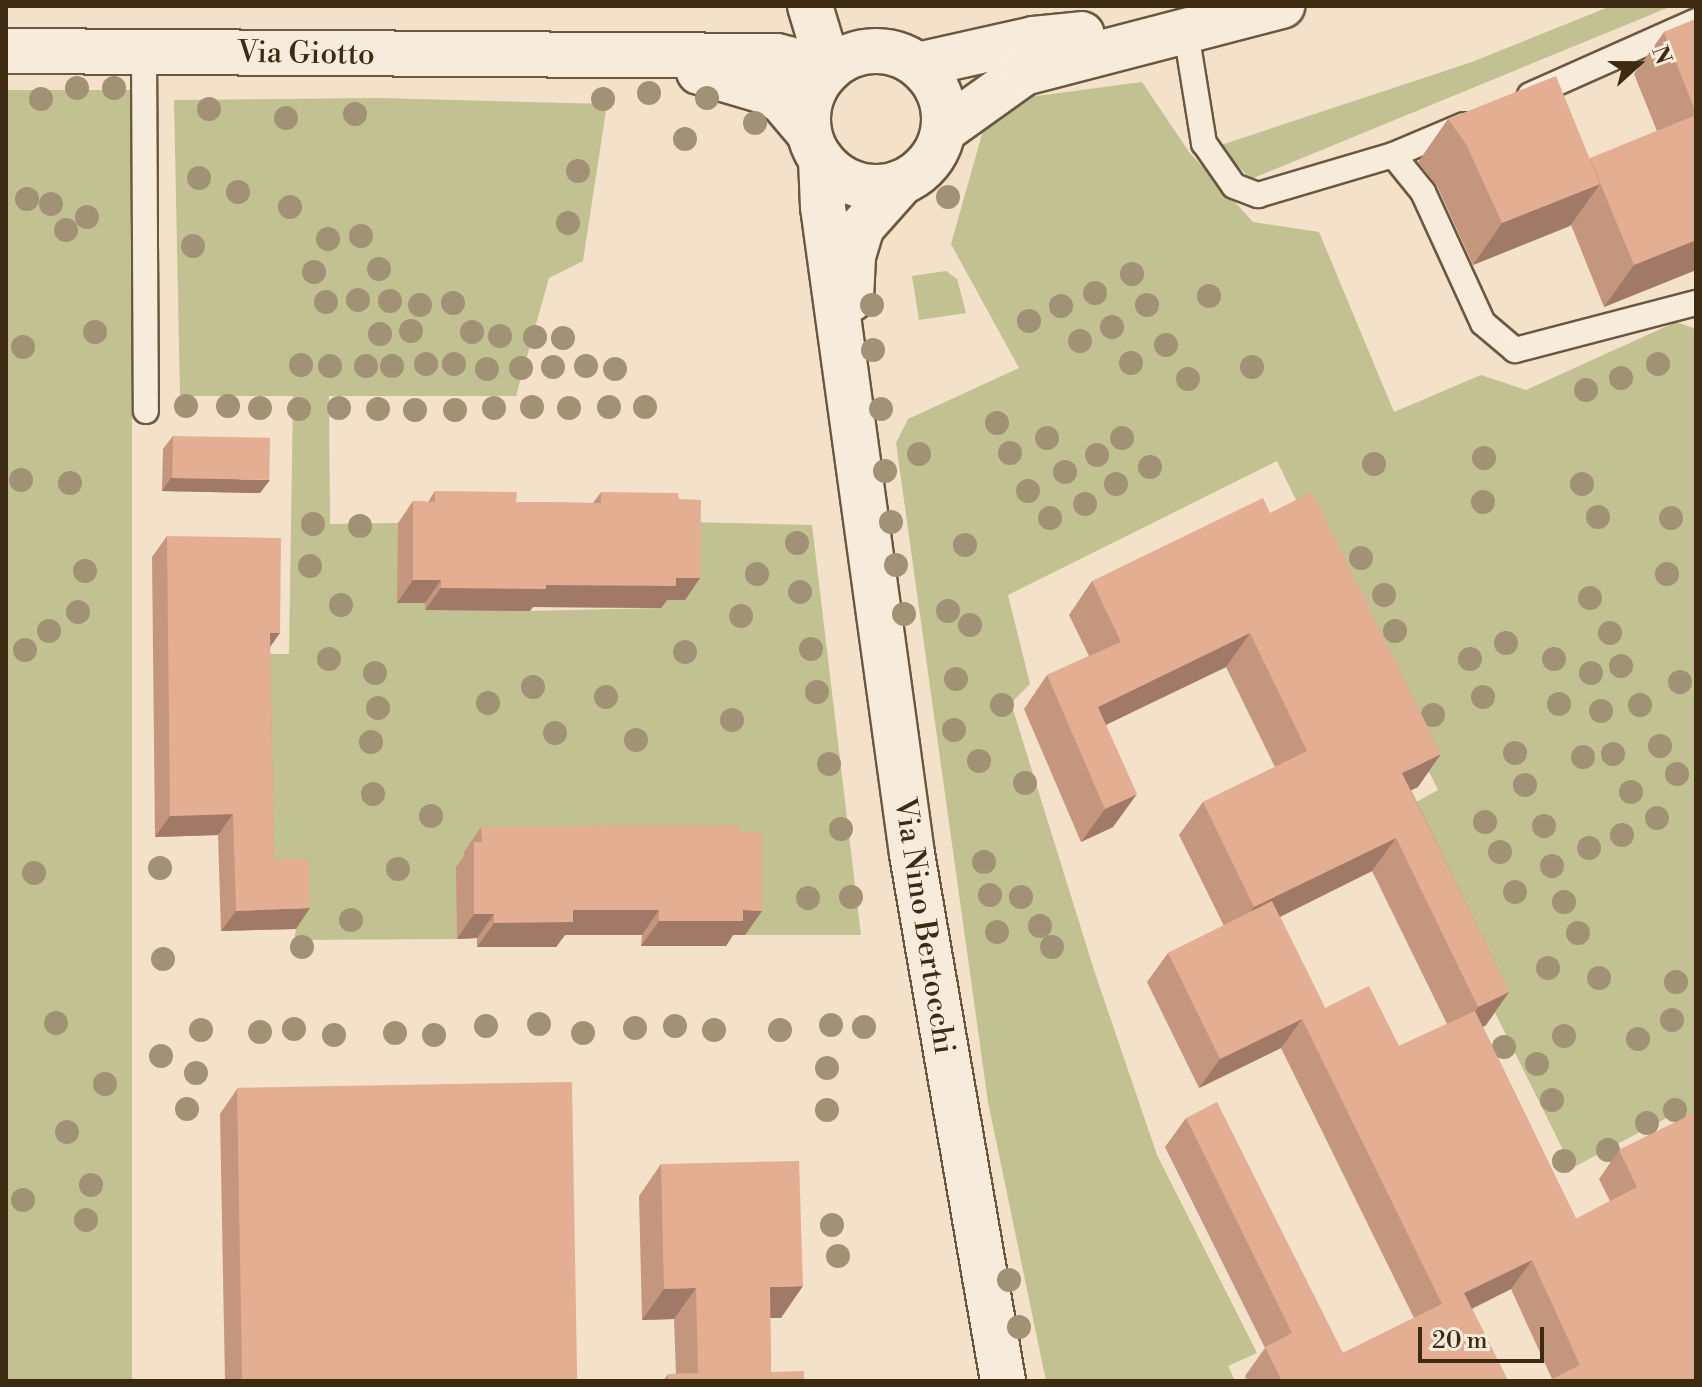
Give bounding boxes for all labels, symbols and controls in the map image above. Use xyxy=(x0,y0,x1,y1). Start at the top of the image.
north arrow xyxy=(1598,24,1678,104)
street label: Via Giotto xyxy=(237,35,375,73)
text: N xyxy=(1645,42,1677,68)
street label: Via Nino Bertocchi xyxy=(886,795,962,1057)
scale bar xyxy=(1422,1311,1548,1361)
text: 20 m xyxy=(1432,1326,1488,1356)

